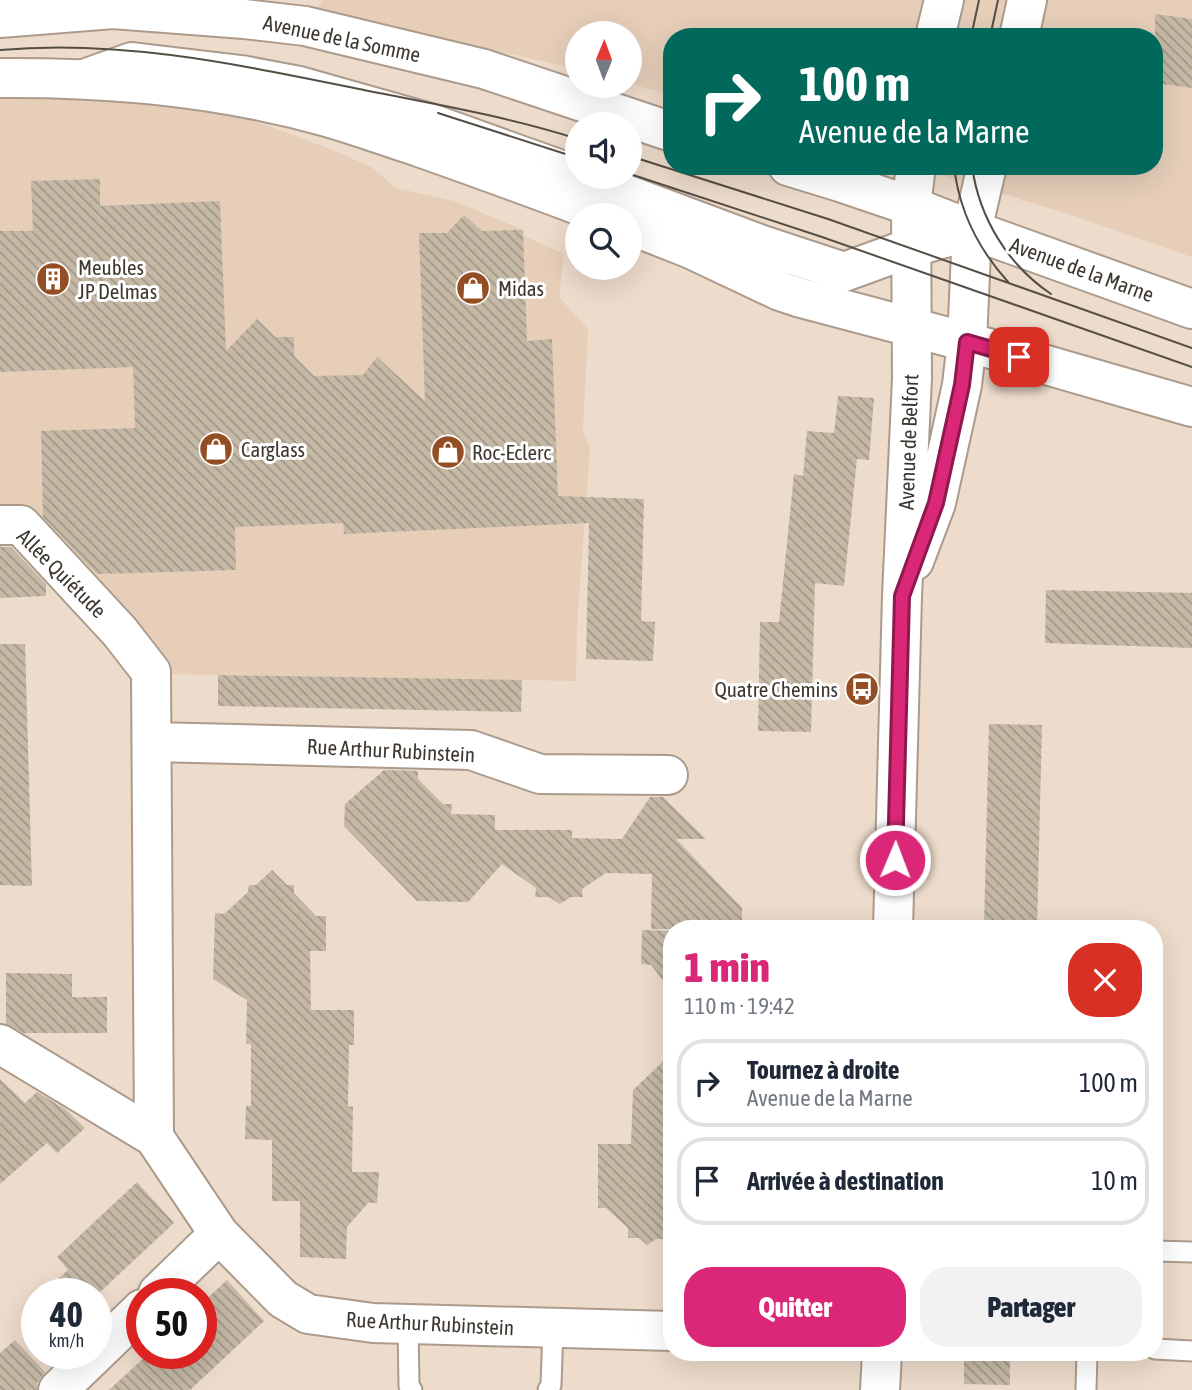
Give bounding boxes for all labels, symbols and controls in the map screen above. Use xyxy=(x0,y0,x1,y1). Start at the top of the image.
street label: Avenue de la Somme xyxy=(261,10,423,66)
north arrow xyxy=(565,21,642,98)
map controls xyxy=(565,21,642,280)
text: 100 m xyxy=(799,55,910,111)
icon: right xyxy=(684,56,775,147)
button: sound xyxy=(565,112,642,189)
text: Avenue de la Marne xyxy=(799,113,1030,150)
button: search xyxy=(565,203,642,280)
street label: Avenue de la Marne xyxy=(1007,232,1157,306)
place label: Meubles JP Delmas xyxy=(78,255,157,303)
building icon: Meubles JP Delmas xyxy=(34,260,72,298)
shop icon: Midas xyxy=(454,269,492,307)
place label: Midas xyxy=(498,276,544,300)
pin xyxy=(989,327,1049,387)
icon: arrive xyxy=(1000,338,1038,376)
street label: Avenue de Belfort xyxy=(894,374,922,510)
shop icon: Carglass xyxy=(197,430,235,468)
shop icon: Roc-Eclerc xyxy=(429,433,467,471)
place label: Carglass xyxy=(241,437,305,461)
place label: Roc-Eclerc xyxy=(472,440,551,464)
street label: Allée Quiétude xyxy=(13,524,111,622)
bus stop icon: Quatre Chemins xyxy=(843,670,881,708)
place label: Quatre Chemins xyxy=(714,677,838,701)
street label: Rue Arthur Rubinstein xyxy=(306,734,476,766)
position arrow xyxy=(858,823,932,897)
text: 1 min xyxy=(684,943,770,991)
button: close xyxy=(1068,943,1142,1017)
text: 110 m · 19:42 xyxy=(684,993,795,1019)
text: Tournez à droite xyxy=(747,1055,900,1085)
icon: right xyxy=(688,1064,726,1102)
text: 100 m xyxy=(1079,1068,1138,1098)
text: Avenue de la Marne xyxy=(747,1085,913,1111)
icon: arrive xyxy=(688,1162,726,1200)
text: Arrivée à destination xyxy=(747,1166,944,1196)
text: 10 m xyxy=(1091,1166,1138,1196)
button: Quitter xyxy=(684,1267,906,1347)
button: Partager xyxy=(920,1267,1142,1347)
speed limit sign: 50 xyxy=(126,1278,217,1369)
text: 40 xyxy=(50,1294,83,1334)
street label: Rue Arthur Rubinstein xyxy=(345,1307,515,1339)
text: km/h xyxy=(49,1330,84,1351)

